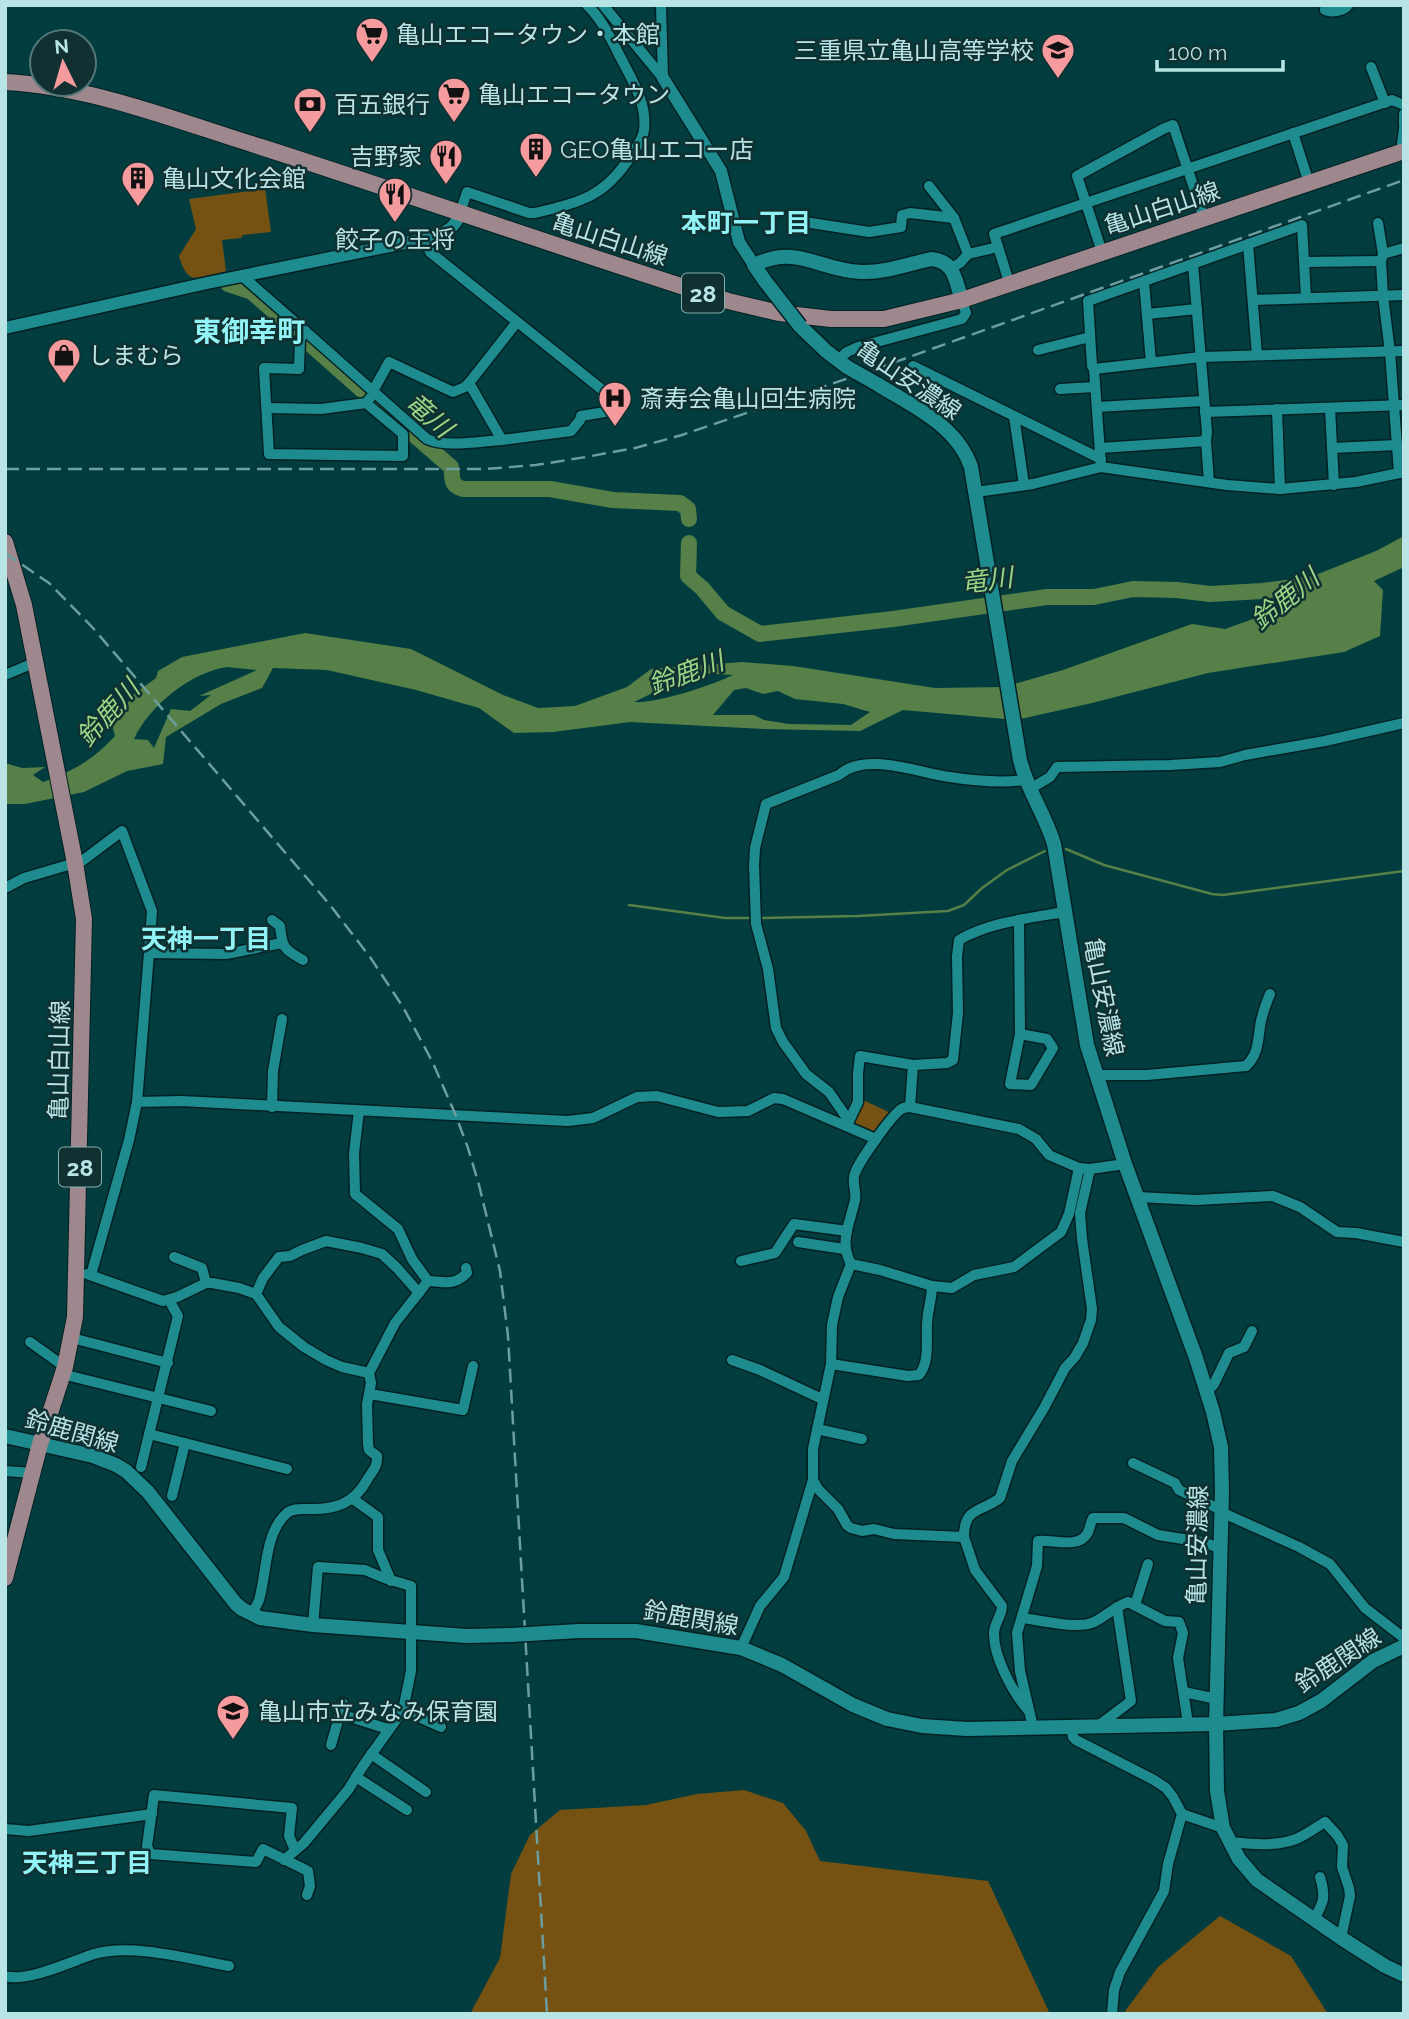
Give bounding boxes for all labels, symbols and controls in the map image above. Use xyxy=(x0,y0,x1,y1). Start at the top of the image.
supermarket icon: 亀山エコータウン・本館 xyxy=(353,15,391,64)
place label: 亀山エコータウン・本館 xyxy=(396,20,660,49)
north arrow xyxy=(28,28,98,98)
scale bar xyxy=(1157,28,1283,72)
school or university icon: 三重県立亀山高等学校 xyxy=(1039,31,1077,80)
text: N xyxy=(53,34,70,58)
place label: 三重県立亀山高等学校 xyxy=(794,36,1034,65)
text: 100 m xyxy=(1168,40,1227,65)
supermarket icon: 亀山エコータウン xyxy=(435,75,473,124)
place label: 亀山エコータウン xyxy=(478,80,670,109)
bank icon: 百五銀行 xyxy=(291,85,329,134)
place label: 百五銀行 xyxy=(334,90,430,119)
building icon: GEO亀山エコー店 xyxy=(517,130,555,179)
place label: GEO亀山エコー店 xyxy=(560,135,753,164)
restaurant icon: 吉野家 xyxy=(427,137,465,186)
place label: 吉野家 xyxy=(350,142,422,171)
building icon: 亀山文化会館 xyxy=(119,159,157,208)
place label: 亀山文化会館 xyxy=(162,164,306,193)
restaurant icon: 餃子の王将 xyxy=(376,175,414,224)
street label: 亀山白山線 xyxy=(1100,176,1224,240)
street label: 亀山白山線 xyxy=(548,207,672,271)
district label: 本町一丁目 xyxy=(681,208,811,238)
place label: 餃子の王将 xyxy=(335,225,455,254)
road number: 28 xyxy=(682,274,724,312)
district label: 東御幸町 xyxy=(193,315,305,348)
street label: 亀山安濃線 xyxy=(851,334,967,426)
shop icon: しまむら xyxy=(45,336,83,385)
place label: しまむら xyxy=(88,341,184,370)
hospital icon: 斎寿会亀山回生病院 xyxy=(596,379,634,428)
place label: 斎寿会亀山回生病院 xyxy=(640,384,856,413)
water label: 竜川 xyxy=(400,387,461,445)
water label: 鈴鹿川 xyxy=(1245,561,1327,635)
water label: 竜川 xyxy=(959,562,1018,598)
water label: 鈴鹿川 xyxy=(644,645,731,700)
water label: 鈴鹿川 xyxy=(71,672,147,752)
district label: 天神一丁目 xyxy=(141,924,271,954)
street label: 亀山安濃線 xyxy=(1078,935,1130,1059)
street label: 亀山白山線 xyxy=(43,1000,75,1120)
road number: 28 xyxy=(59,1148,101,1186)
street label: 鈴鹿関線 xyxy=(22,1404,122,1458)
street label: 亀山安濃線 xyxy=(1181,1485,1213,1605)
street label: 鈴鹿関線 xyxy=(641,1595,741,1641)
street label: 鈴鹿関線 xyxy=(1290,1622,1386,1698)
school or university icon: 亀山市立みなみ保育園 xyxy=(214,1692,252,1741)
place label: 亀山市立みなみ保育園 xyxy=(258,1697,498,1726)
district label: 天神三丁目 xyxy=(22,1848,152,1878)

